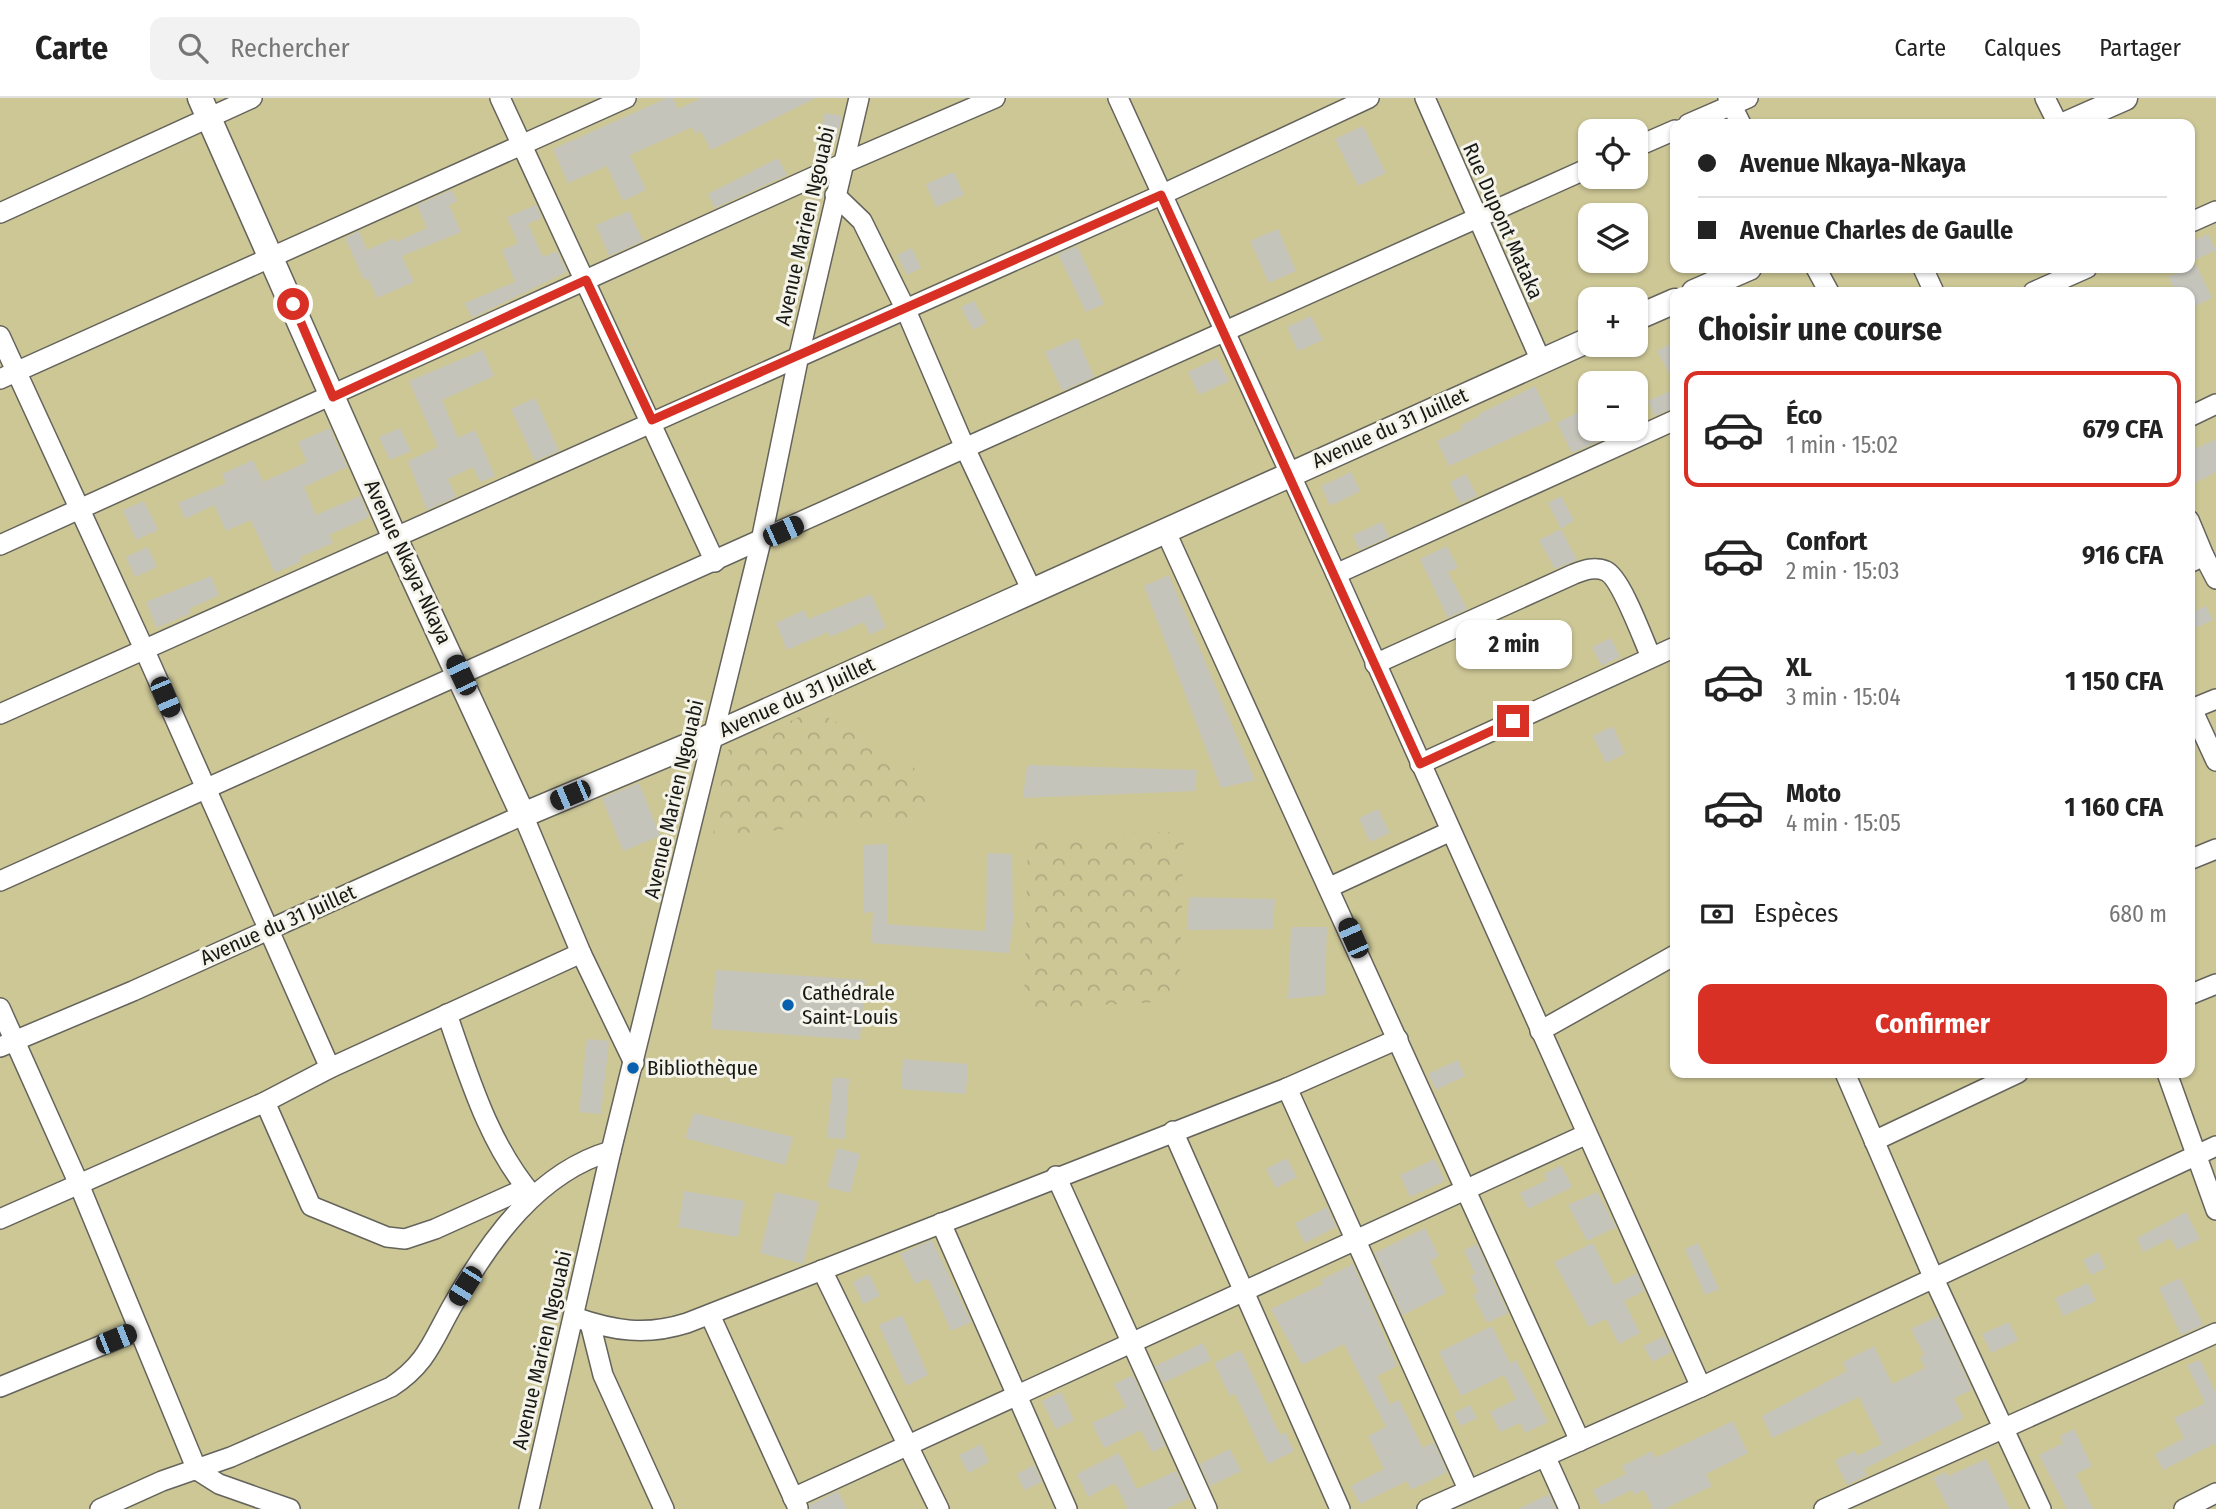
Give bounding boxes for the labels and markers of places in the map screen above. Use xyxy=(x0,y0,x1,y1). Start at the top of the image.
place label: Cathédrale Saint-Louis xyxy=(802,980,898,1030)
marker: Cathédrale Saint-Louis xyxy=(780,997,796,1013)
place label: Bibliothèque xyxy=(647,1055,758,1081)
marker: Bibliothèque xyxy=(625,1060,641,1076)

